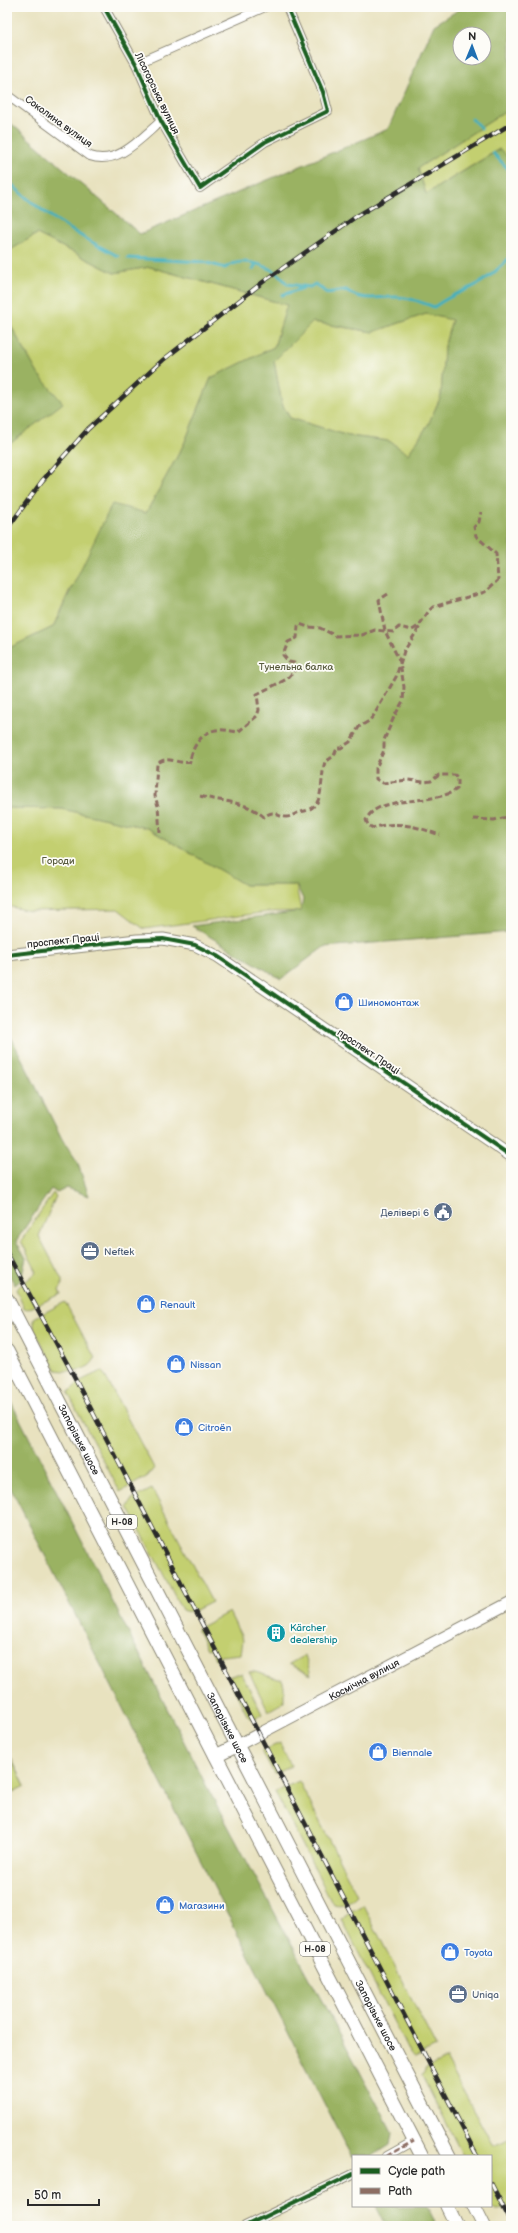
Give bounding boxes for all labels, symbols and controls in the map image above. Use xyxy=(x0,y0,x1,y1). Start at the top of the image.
north arrow xyxy=(452,26,492,66)
text: N xyxy=(468,30,476,43)
street label: Лісогорська вулиця xyxy=(132,50,182,137)
street label: Соколина вулиця xyxy=(22,93,95,151)
park label: Тунельна балка xyxy=(259,661,333,673)
park label: Городи xyxy=(42,855,74,867)
street label: проспект Праці xyxy=(26,931,100,951)
shop icon: Шиномонтаж xyxy=(333,991,355,1013)
place label: Шиномонтаж xyxy=(358,997,419,1009)
street label: проспект Праці xyxy=(335,1026,402,1077)
public building icon: Делівері 6 xyxy=(432,1201,454,1223)
place label: Делівері 6 xyxy=(381,1207,429,1219)
office icon: Neftek xyxy=(79,1240,101,1262)
place label: Neftek xyxy=(104,1246,134,1258)
shop icon: Renault xyxy=(135,1293,157,1315)
place label: Renault xyxy=(160,1299,195,1311)
shop icon: Nissan xyxy=(165,1353,187,1375)
place label: Nissan xyxy=(190,1359,221,1371)
street label: Запорізьке шосе xyxy=(55,1403,102,1478)
shop icon: Citroën xyxy=(173,1416,195,1438)
place label: Citroën xyxy=(198,1422,232,1434)
road number: Н-08 xyxy=(107,1515,137,1529)
building icon: Kärcher dealership xyxy=(265,1622,287,1644)
place label: Kärcher dealership xyxy=(290,1622,338,1646)
street label: Космічна вулиця xyxy=(327,1656,402,1703)
street label: Запорізьке шосе xyxy=(204,1691,250,1766)
shop icon: Biennale xyxy=(367,1741,389,1763)
place label: Biennale xyxy=(392,1747,432,1759)
shop icon: Магазини xyxy=(154,1894,176,1916)
place label: Магазини xyxy=(179,1900,224,1912)
shop icon: Toyota xyxy=(439,1941,461,1963)
road number: Н-08 xyxy=(300,1942,330,1956)
place label: Toyota xyxy=(464,1947,493,1959)
street label: Запорізьке шосе xyxy=(352,1978,399,2053)
office icon: Uniqa xyxy=(447,1983,469,2005)
place label: Uniqa xyxy=(472,1989,499,2001)
legend xyxy=(352,2155,492,2207)
text: Cycle path xyxy=(388,2164,445,2179)
scale bar xyxy=(28,2181,99,2207)
text: Path xyxy=(388,2184,413,2199)
text: 50 m xyxy=(34,2188,61,2203)

